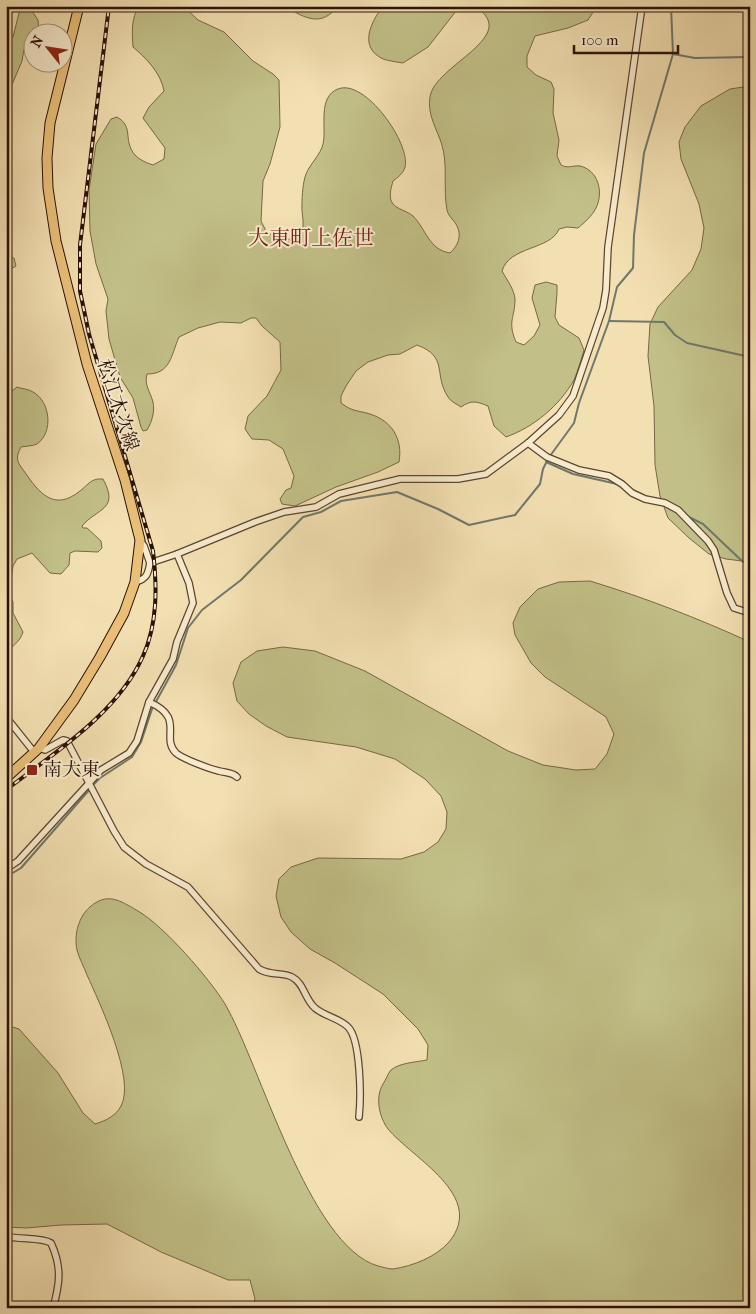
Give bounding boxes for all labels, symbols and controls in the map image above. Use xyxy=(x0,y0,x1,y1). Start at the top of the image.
north arrow xyxy=(22,22,72,72)
scale bar xyxy=(574,22,677,54)
text: 100 m xyxy=(581,31,619,49)
text: N xyxy=(27,33,47,51)
district label: 大東町上佐世 xyxy=(248,226,374,250)
street label: 松江木次線 xyxy=(93,356,143,454)
place label: 南大東 xyxy=(43,759,100,781)
marker: 南大東 xyxy=(25,763,39,777)

